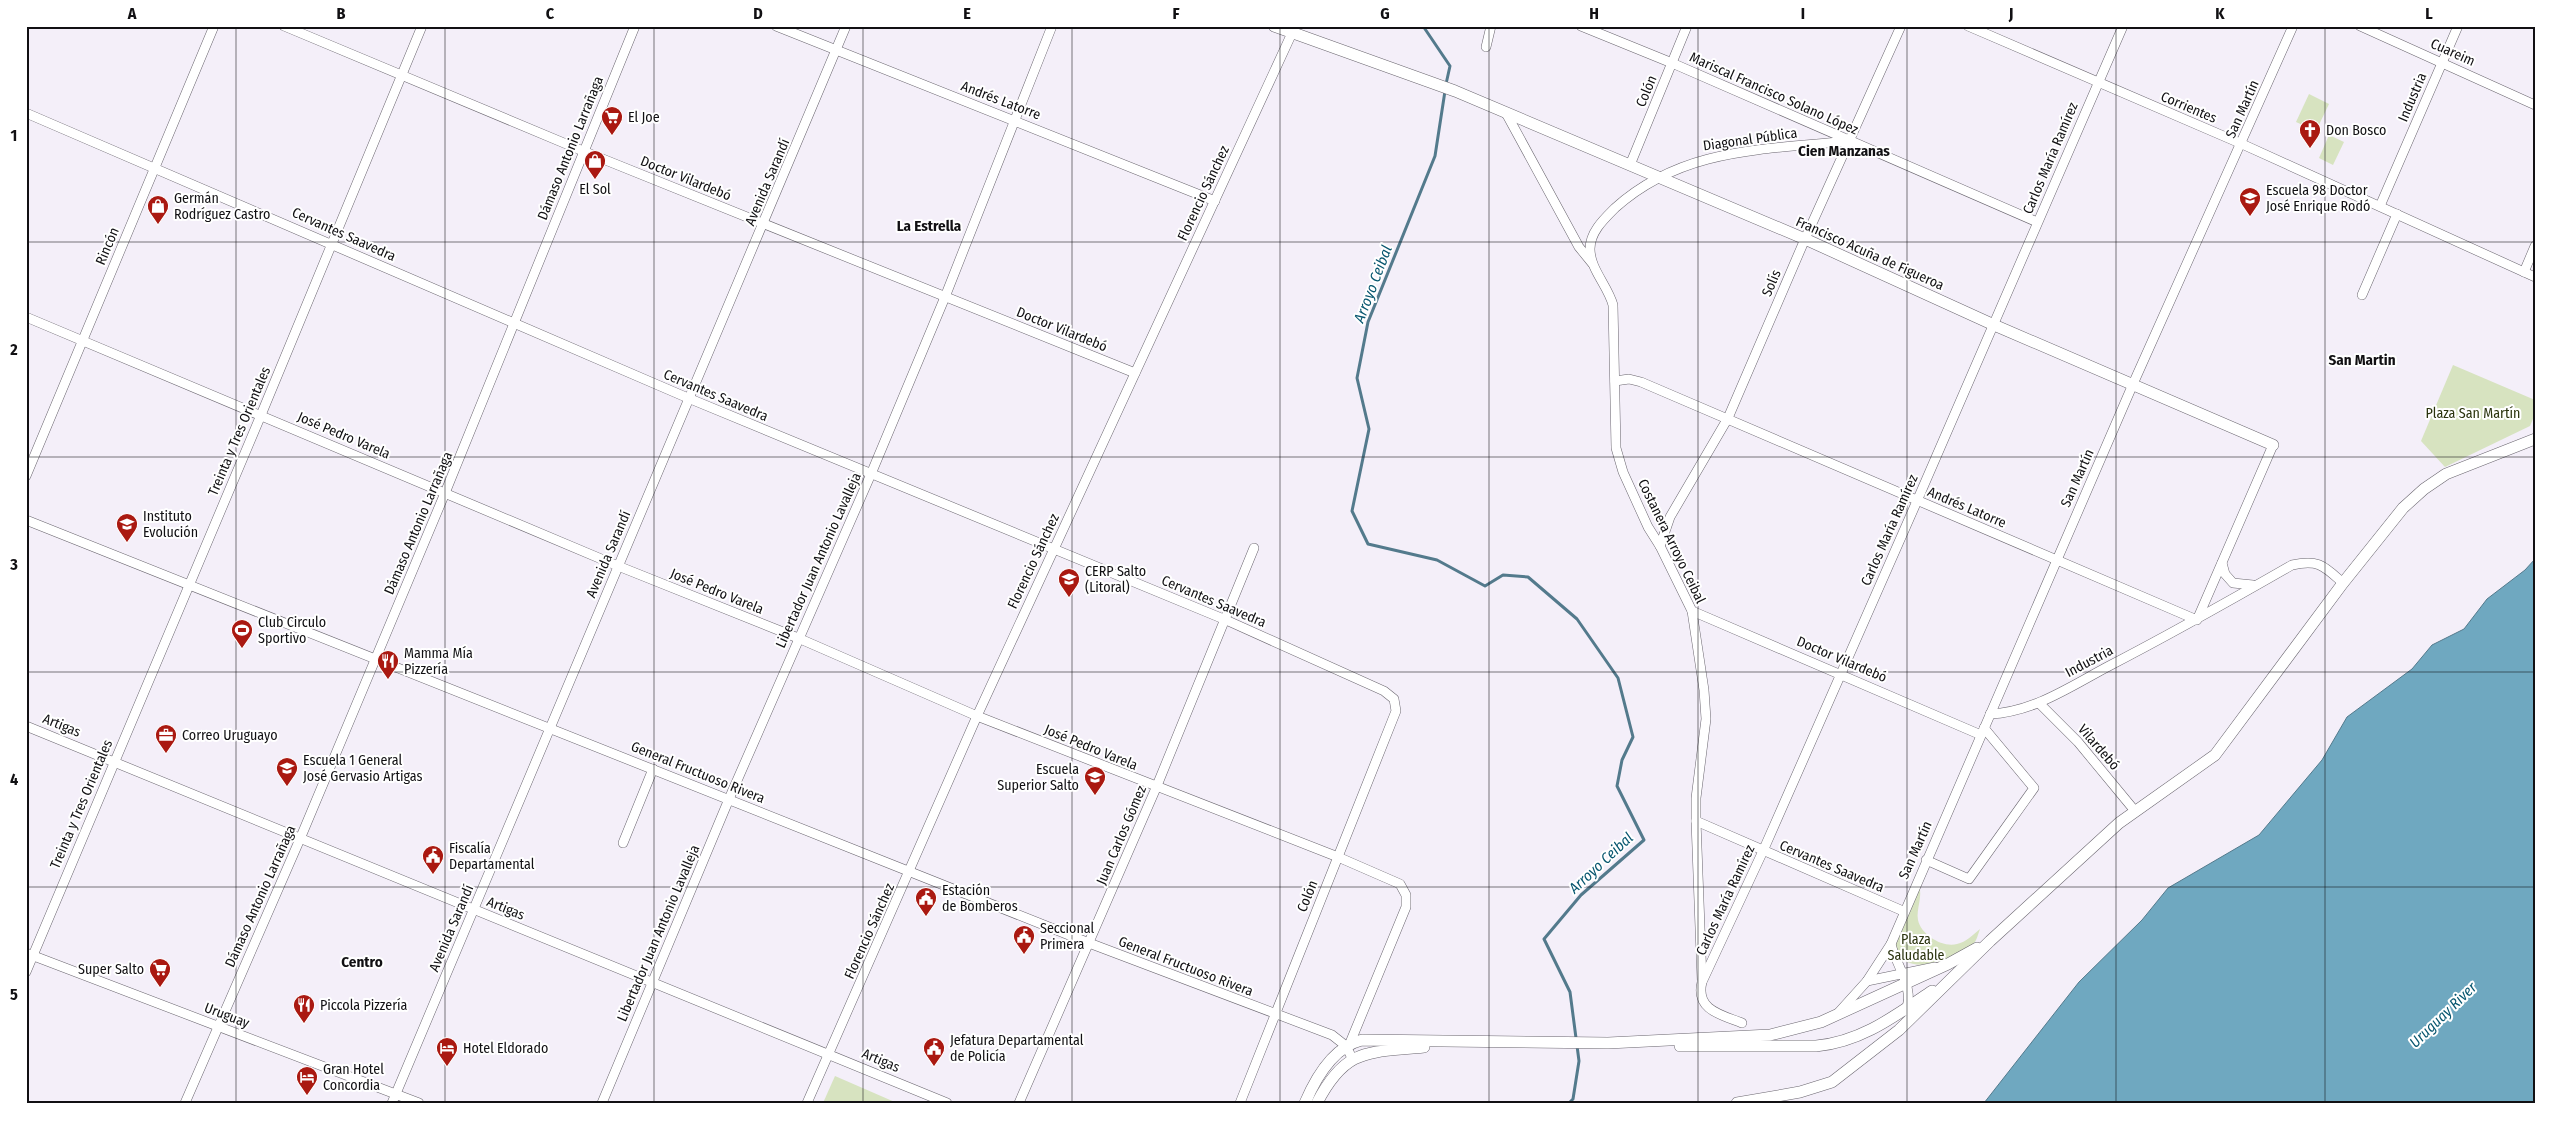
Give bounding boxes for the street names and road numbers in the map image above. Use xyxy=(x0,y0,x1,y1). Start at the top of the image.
street label: Cuareim xyxy=(2428,35,2478,70)
street label: Mariscal Francisco Solano López xyxy=(1687,49,1861,139)
street label: Industria xyxy=(2395,70,2430,124)
street label: Colón xyxy=(1632,73,1661,110)
street label: Dámaso Antonio Larrañaga xyxy=(534,74,607,223)
street label: Andrés Latorre xyxy=(959,77,1043,123)
street label: San Martín xyxy=(2222,78,2263,141)
street label: Corrientes xyxy=(2158,88,2219,127)
street label: Carlos María Ramírez xyxy=(2019,99,2082,217)
street label: Diagonal Pública xyxy=(1702,124,1798,155)
street label: Avenida Sarandí xyxy=(742,136,794,228)
street label: Florencio Sánchez xyxy=(1174,143,1233,243)
street label: Doctor Vilardebó xyxy=(638,153,734,204)
street label: Cervantes Saavedra xyxy=(289,204,398,265)
street label: Francisco Acuña de Figueroa xyxy=(1793,213,1947,294)
street label: Rincón xyxy=(92,225,123,267)
street label: Solís xyxy=(1758,267,1785,299)
street label: Doctor Vilardebó xyxy=(1014,304,1110,355)
street label: Treinta y Tres Orientales xyxy=(205,364,274,498)
street label: Cervantes Saavedra xyxy=(661,366,771,425)
street label: José Pedro Varela xyxy=(295,408,393,463)
street label: San Martín xyxy=(2057,447,2098,510)
street label: Dámaso Antonio Larrañaga xyxy=(381,449,456,597)
street label: Libertador Juan Antonio Lavalleja xyxy=(772,470,865,651)
street label: Carlos María Ramírez xyxy=(1857,472,1922,588)
street label: Costanera Arroyo Ceibal xyxy=(1634,476,1709,606)
street label: Andrés Latorre xyxy=(1925,483,2009,532)
street label: Avenida Sarandí xyxy=(583,508,635,600)
street label: Florencio Sánchez xyxy=(1004,511,1063,611)
street label: José Pedro Varela xyxy=(668,565,766,618)
street label: Cervantes Saavedra xyxy=(1159,572,1269,631)
street label: Doctor Vilardebó xyxy=(1794,633,1889,686)
street label: Industria xyxy=(2062,642,2116,681)
street label: Artigas xyxy=(40,710,83,741)
street label: José Pedro Varela xyxy=(1042,721,1140,774)
street label: Vilardebó xyxy=(2074,721,2123,774)
street label: Treinta y Tres Orientales xyxy=(47,737,116,871)
street label: General Fructuoso Rivera xyxy=(628,738,767,807)
street label: Juan Carlos Gómez xyxy=(1093,783,1150,887)
street label: San Martín xyxy=(1895,819,1936,882)
street label: Dámaso Antonio Larrañaga xyxy=(221,823,299,970)
street label: Cervantes Saavedra xyxy=(1777,837,1887,896)
street label: Libertador Juan Antonio Lavalleja xyxy=(613,842,703,1024)
street label: Carlos María Ramírez xyxy=(1692,842,1759,958)
street label: Colón xyxy=(1293,878,1321,914)
street label: Florencio Sánchez xyxy=(841,880,898,982)
street label: Avenida Sarandí xyxy=(426,882,478,974)
street label: Artigas xyxy=(484,893,527,924)
street label: General Fructuoso Rivera xyxy=(1116,933,1256,1000)
street label: Uruguay xyxy=(202,999,253,1032)
street label: Artigas xyxy=(859,1045,902,1076)

